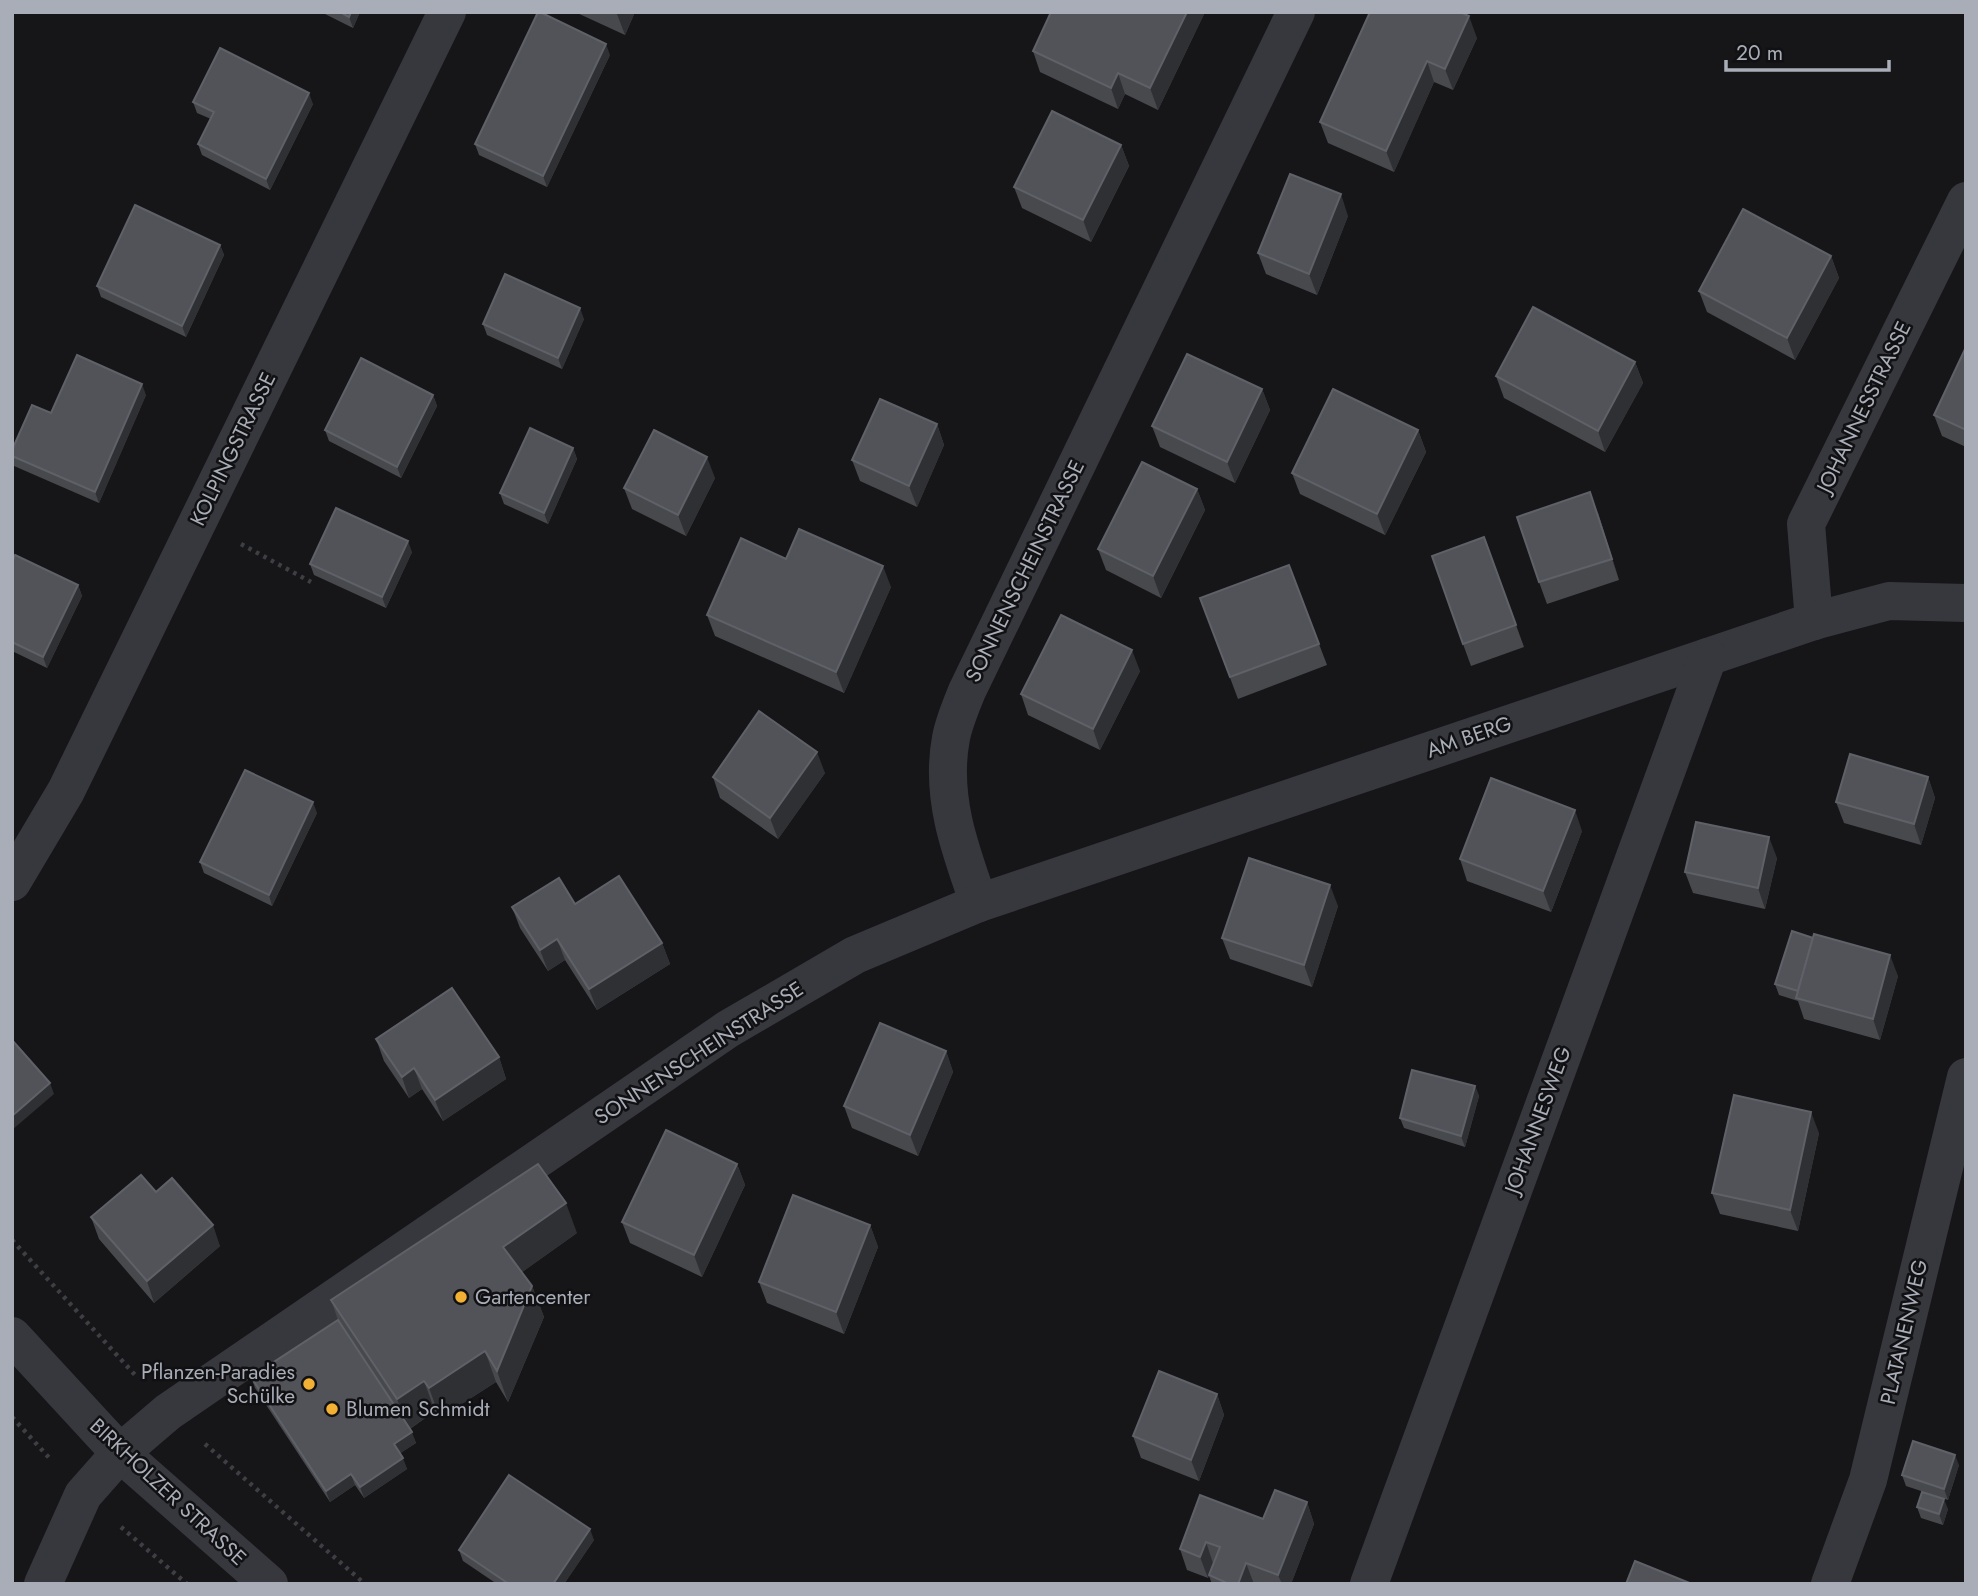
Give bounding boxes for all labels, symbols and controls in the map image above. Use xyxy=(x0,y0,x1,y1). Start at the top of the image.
scale bar xyxy=(1726,28,1889,72)
text: 20 m xyxy=(1736,38,1783,68)
street label: JOHANNESSTRASSE xyxy=(1808,316,1919,501)
street label: KOLPINGSTRASSE xyxy=(183,367,283,531)
street label: SONNENSCHEINSTRASSE xyxy=(958,455,1092,687)
street label: AM BERG xyxy=(1422,708,1516,766)
street label: SONNENSCHEINSTRASSE xyxy=(589,974,809,1132)
street label: JOHANNESWEG xyxy=(1496,1042,1579,1201)
street label: PLATANENWEG xyxy=(1873,1256,1935,1408)
place label: Gartencenter xyxy=(475,1282,591,1312)
marker: Gartencenter xyxy=(453,1289,469,1305)
place label: Pflanzen-Paradies Schülke xyxy=(141,1357,295,1411)
marker: Pflanzen-Paradies Schülke xyxy=(301,1376,317,1392)
place label: Blumen Schmidt xyxy=(346,1394,490,1424)
marker: Blumen Schmidt xyxy=(324,1401,340,1417)
street label: BIRKHOLZER STRASSE xyxy=(83,1411,253,1573)

